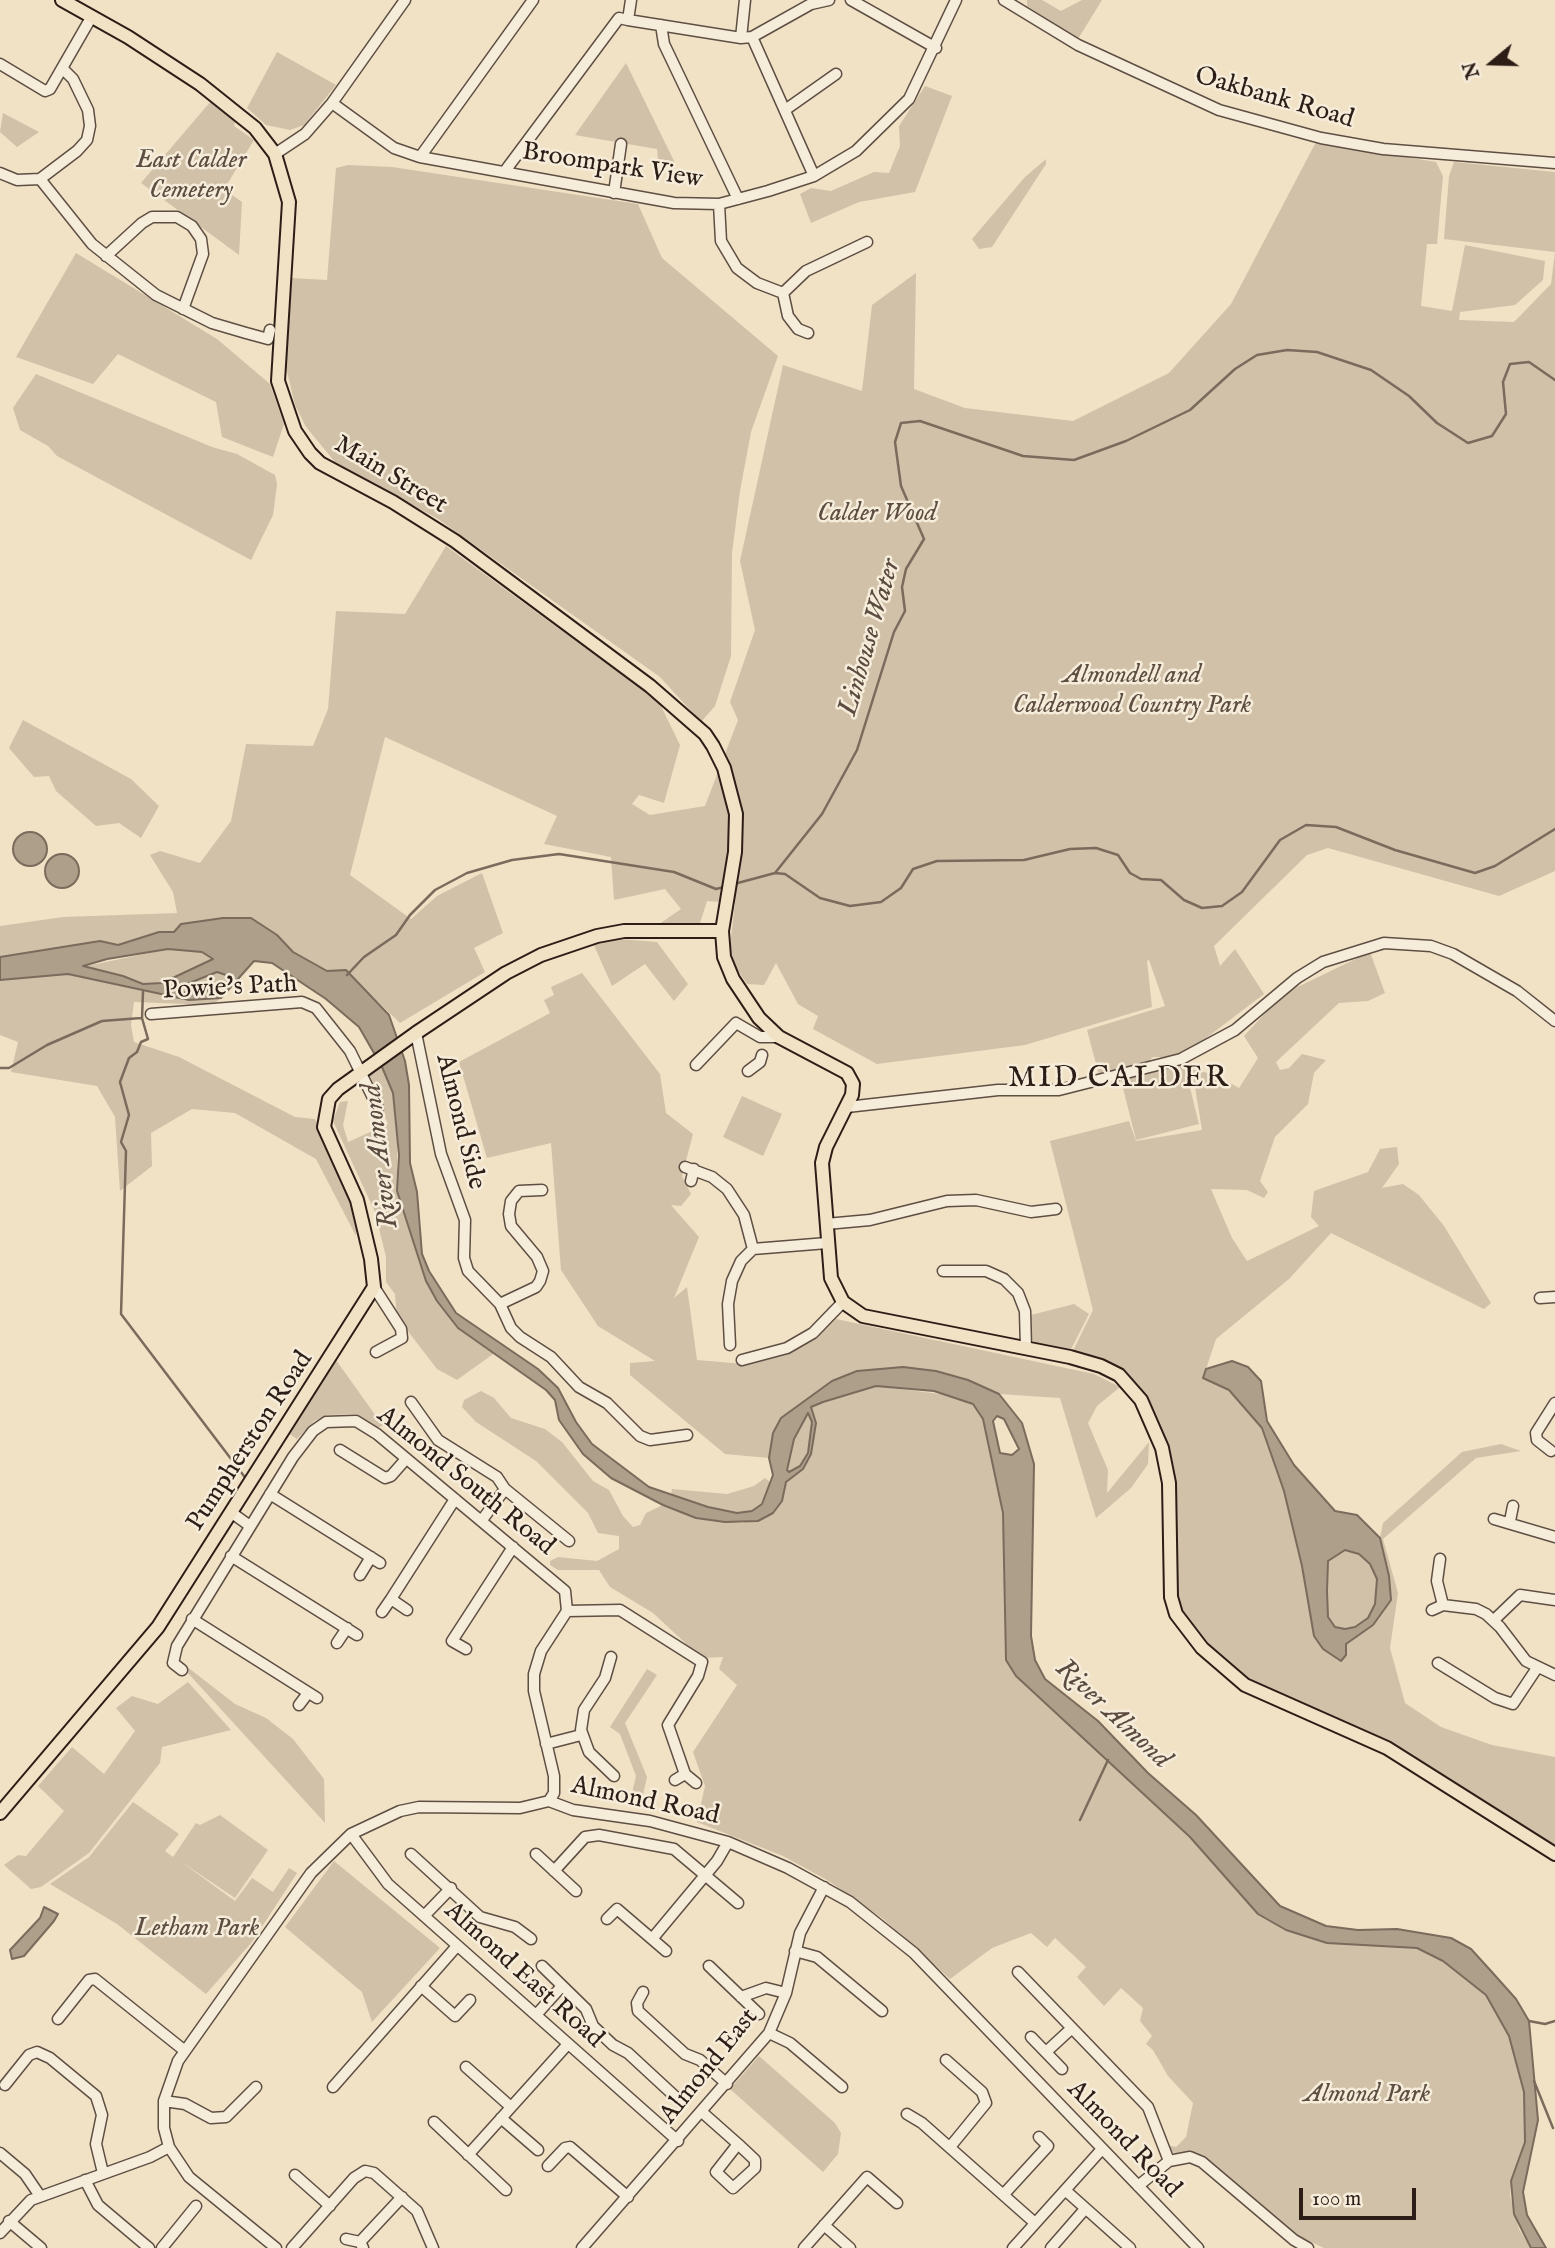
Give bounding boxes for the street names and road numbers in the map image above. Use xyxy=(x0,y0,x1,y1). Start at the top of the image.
street label: Oakbank Road xyxy=(1191,61,1357,137)
street label: Broompark View xyxy=(520,137,704,197)
street label: Main Street xyxy=(328,430,452,522)
street label: Powie's Path xyxy=(162,970,298,1008)
street label: Almond Side xyxy=(427,1051,491,1193)
street label: Pumpherston Road xyxy=(181,1346,321,1538)
street label: Almond South Road xyxy=(370,1401,560,1563)
street label: Almond Road xyxy=(568,1771,722,1833)
street label: Almond East Road xyxy=(437,1896,609,2056)
street label: Almond East xyxy=(654,2003,766,2131)
street label: Almond Road xyxy=(1059,2075,1187,2205)

